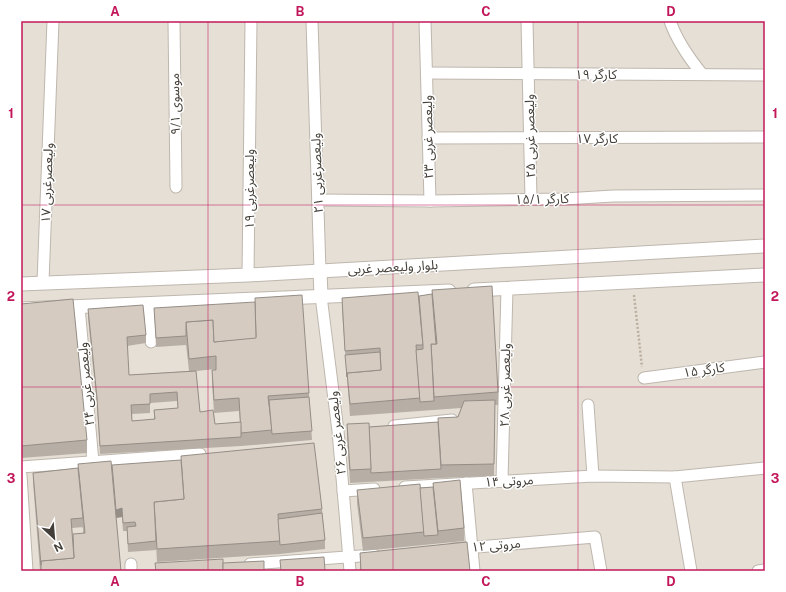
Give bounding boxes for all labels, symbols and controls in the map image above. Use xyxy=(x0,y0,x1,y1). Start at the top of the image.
text: A xyxy=(110,4,120,19)
text: B xyxy=(296,4,305,19)
text: C xyxy=(481,4,491,19)
text: D xyxy=(666,4,676,19)
street label: کارگر ۱۹ xyxy=(575,67,618,82)
street label: موسوی ۹/۱ xyxy=(167,73,184,135)
street label: ولیعصر غربی ۲۵ xyxy=(522,94,539,178)
street label: ولیعصر غربی ۲۳ xyxy=(420,95,437,179)
text: 1 xyxy=(8,106,14,121)
text: 1 xyxy=(772,106,778,121)
street label: کارگر ۱۷ xyxy=(576,131,619,146)
street label: ولیعصرغربی ۲۱ xyxy=(308,132,327,213)
street label: ولیعصرغربی ۱۷ xyxy=(38,142,57,223)
street label: ولیعصرغربی ۱۹ xyxy=(242,149,258,229)
street label: کارگر ۱۵/۱ xyxy=(515,191,570,207)
street label: بلوار ولیعصر غربی xyxy=(347,257,439,278)
text: 2 xyxy=(7,289,15,304)
text: 2 xyxy=(771,289,779,304)
street label: ولیعصر غربی ۲۴ xyxy=(75,341,98,426)
street label: ولیعصر غربی ۲۸ xyxy=(497,343,514,427)
street label: کارگر ۱۵ xyxy=(682,360,726,380)
street label: ولیعصر غربی ۲۶ xyxy=(325,390,350,475)
text: 3 xyxy=(7,471,16,486)
text: 3 xyxy=(771,471,780,486)
street label: مروتی ۱۴ xyxy=(484,472,534,491)
north arrow xyxy=(34,518,74,558)
street label: مروتی ۱۲ xyxy=(471,535,521,556)
text: N xyxy=(52,540,65,554)
text: A xyxy=(110,574,120,589)
text: B xyxy=(296,574,305,589)
text: C xyxy=(481,574,491,589)
text: D xyxy=(666,574,676,589)

